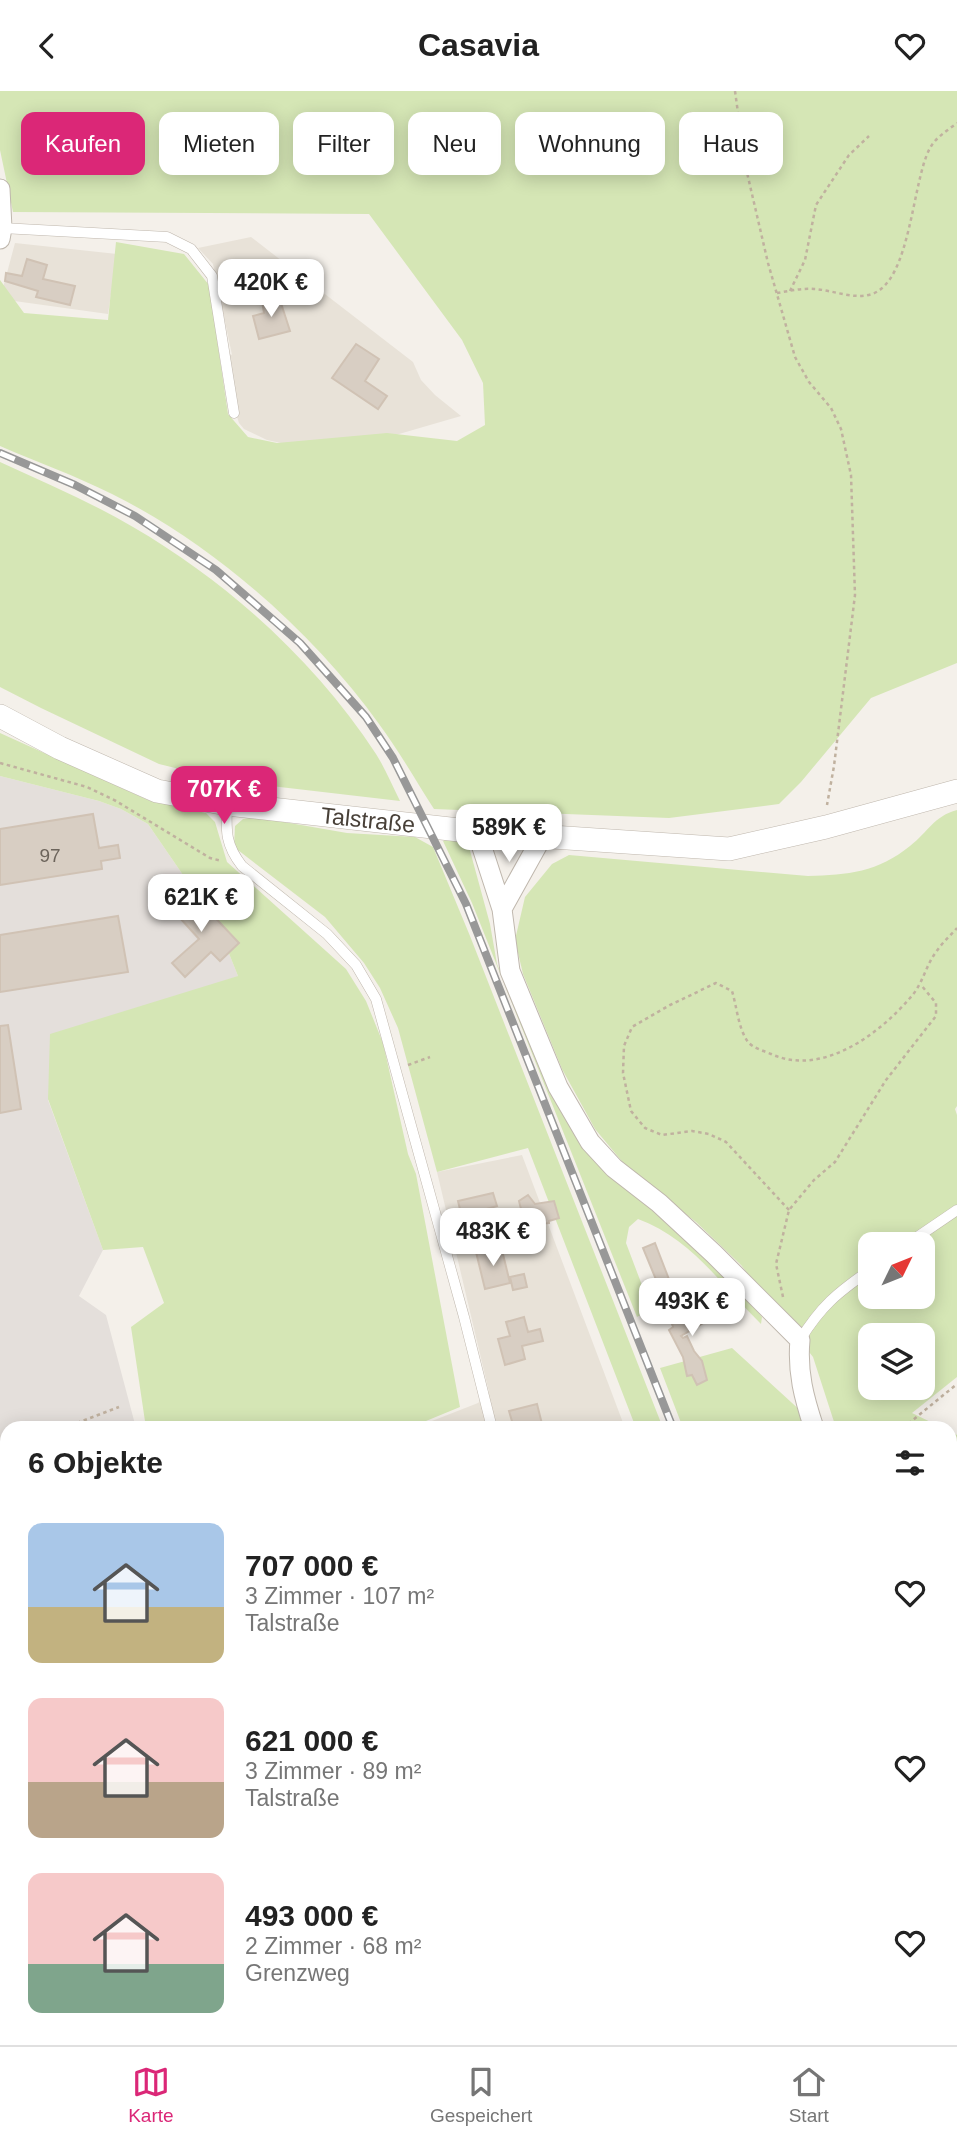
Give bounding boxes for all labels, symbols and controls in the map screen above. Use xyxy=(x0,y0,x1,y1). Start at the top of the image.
icon: back xyxy=(28,27,66,65)
text: Casavia xyxy=(418,27,539,63)
icon: heart xyxy=(891,27,929,65)
chip: Kaufen xyxy=(21,112,145,175)
chip: Mieten xyxy=(159,112,279,175)
chip: Filter xyxy=(293,112,394,175)
chip: Neu xyxy=(408,112,501,175)
chip: Wohnung xyxy=(515,112,665,175)
chip: Haus xyxy=(679,112,783,175)
pin: 420K € xyxy=(214,259,328,319)
text: 420K € xyxy=(234,269,308,295)
pin: 707K € xyxy=(167,767,281,826)
text: 707K € xyxy=(187,776,261,802)
street label: Talstraße xyxy=(320,802,416,838)
pin: 589K € xyxy=(452,805,566,864)
text: 589K € xyxy=(472,814,546,840)
house number: 97 xyxy=(39,845,61,866)
pin: 621K € xyxy=(144,875,258,934)
text: 621K € xyxy=(164,884,238,910)
pin: 483K € xyxy=(436,1209,550,1268)
text: 483K € xyxy=(456,1218,530,1244)
north arrow xyxy=(858,1232,934,1309)
map controls xyxy=(858,1232,935,1400)
pin: 493K € xyxy=(635,1279,749,1338)
text: 493K € xyxy=(655,1288,729,1314)
button: layers xyxy=(858,1323,935,1400)
icon: filters xyxy=(891,1444,929,1482)
text: 6 Objekte xyxy=(28,1446,163,1479)
text: 707 000 € xyxy=(245,1549,378,1582)
icon: home xyxy=(84,1551,168,1635)
icon: heart xyxy=(891,1574,929,1612)
text: 3 Zimmer · 107 m² xyxy=(245,1583,434,1609)
text: Talstraße xyxy=(245,1610,340,1636)
text: 621 000 € xyxy=(245,1724,378,1757)
icon: home xyxy=(84,1726,168,1810)
icon: heart xyxy=(891,1749,929,1787)
text: 3 Zimmer · 89 m² xyxy=(245,1758,421,1784)
text: Talstraße xyxy=(245,1785,340,1811)
text: 493 000 € xyxy=(245,1899,378,1932)
icon: home xyxy=(84,1901,168,1985)
icon: heart xyxy=(891,1924,929,1962)
text: 2 Zimmer · 68 m² xyxy=(245,1933,421,1959)
text: Grenzweg xyxy=(245,1960,350,1986)
tab: Karte xyxy=(128,2063,174,2127)
tab: Gespeichert xyxy=(430,2063,532,2127)
tab: Start xyxy=(789,2063,829,2127)

